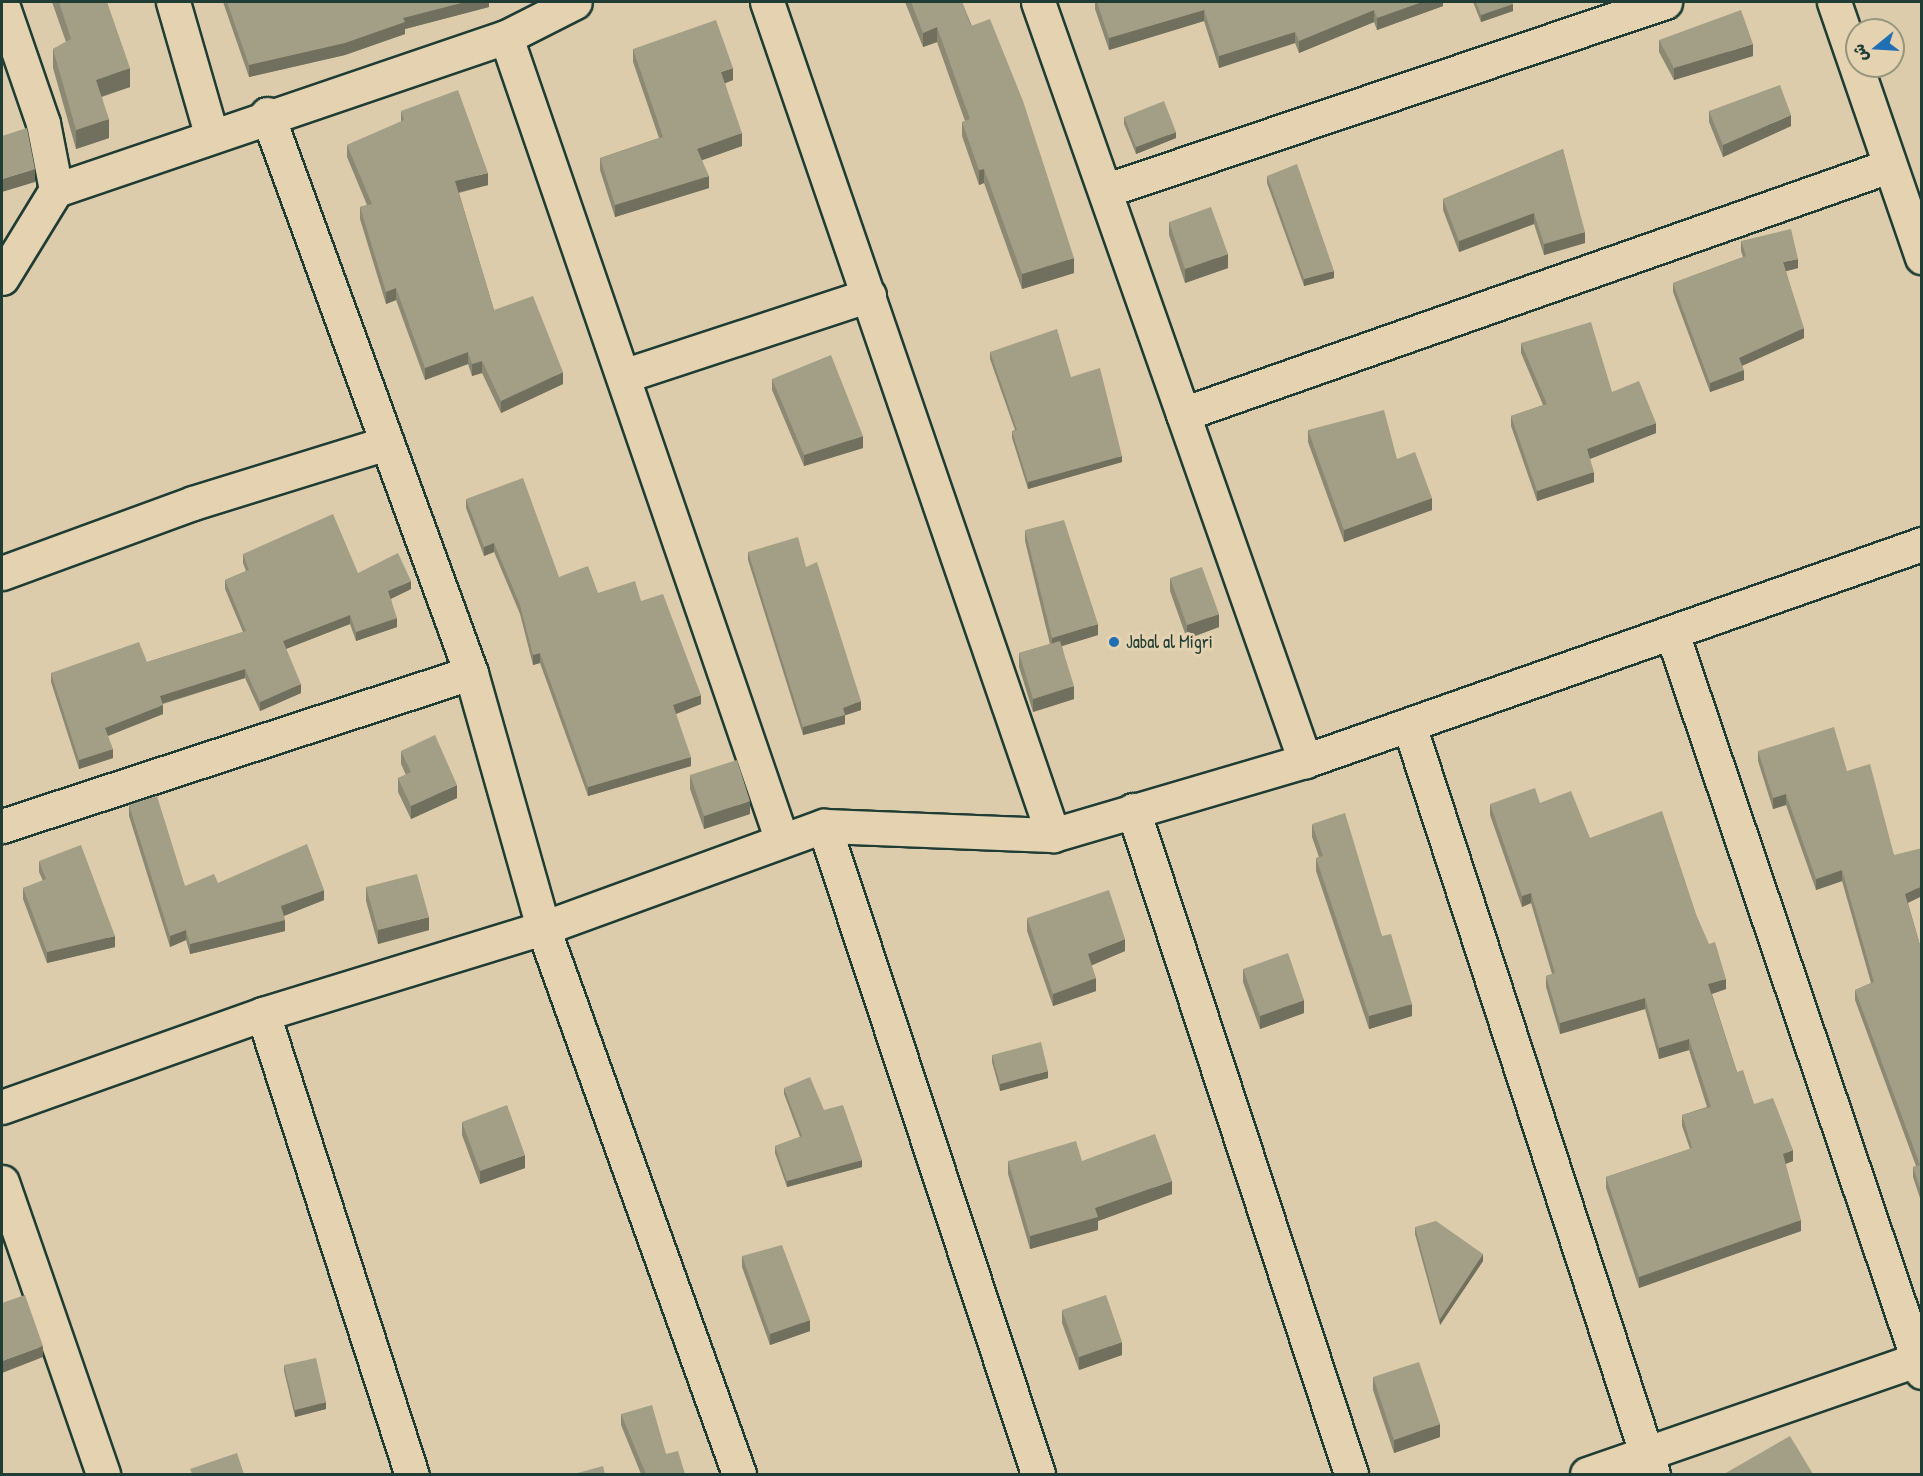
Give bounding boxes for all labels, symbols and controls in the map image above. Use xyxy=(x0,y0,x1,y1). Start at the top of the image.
north arrow xyxy=(1845,18,1905,78)
text: ش xyxy=(1847,41,1873,65)
place label: Jabal al Migri xyxy=(1126,631,1213,653)
marker: Jabal al Migri xyxy=(1107,635,1121,649)

